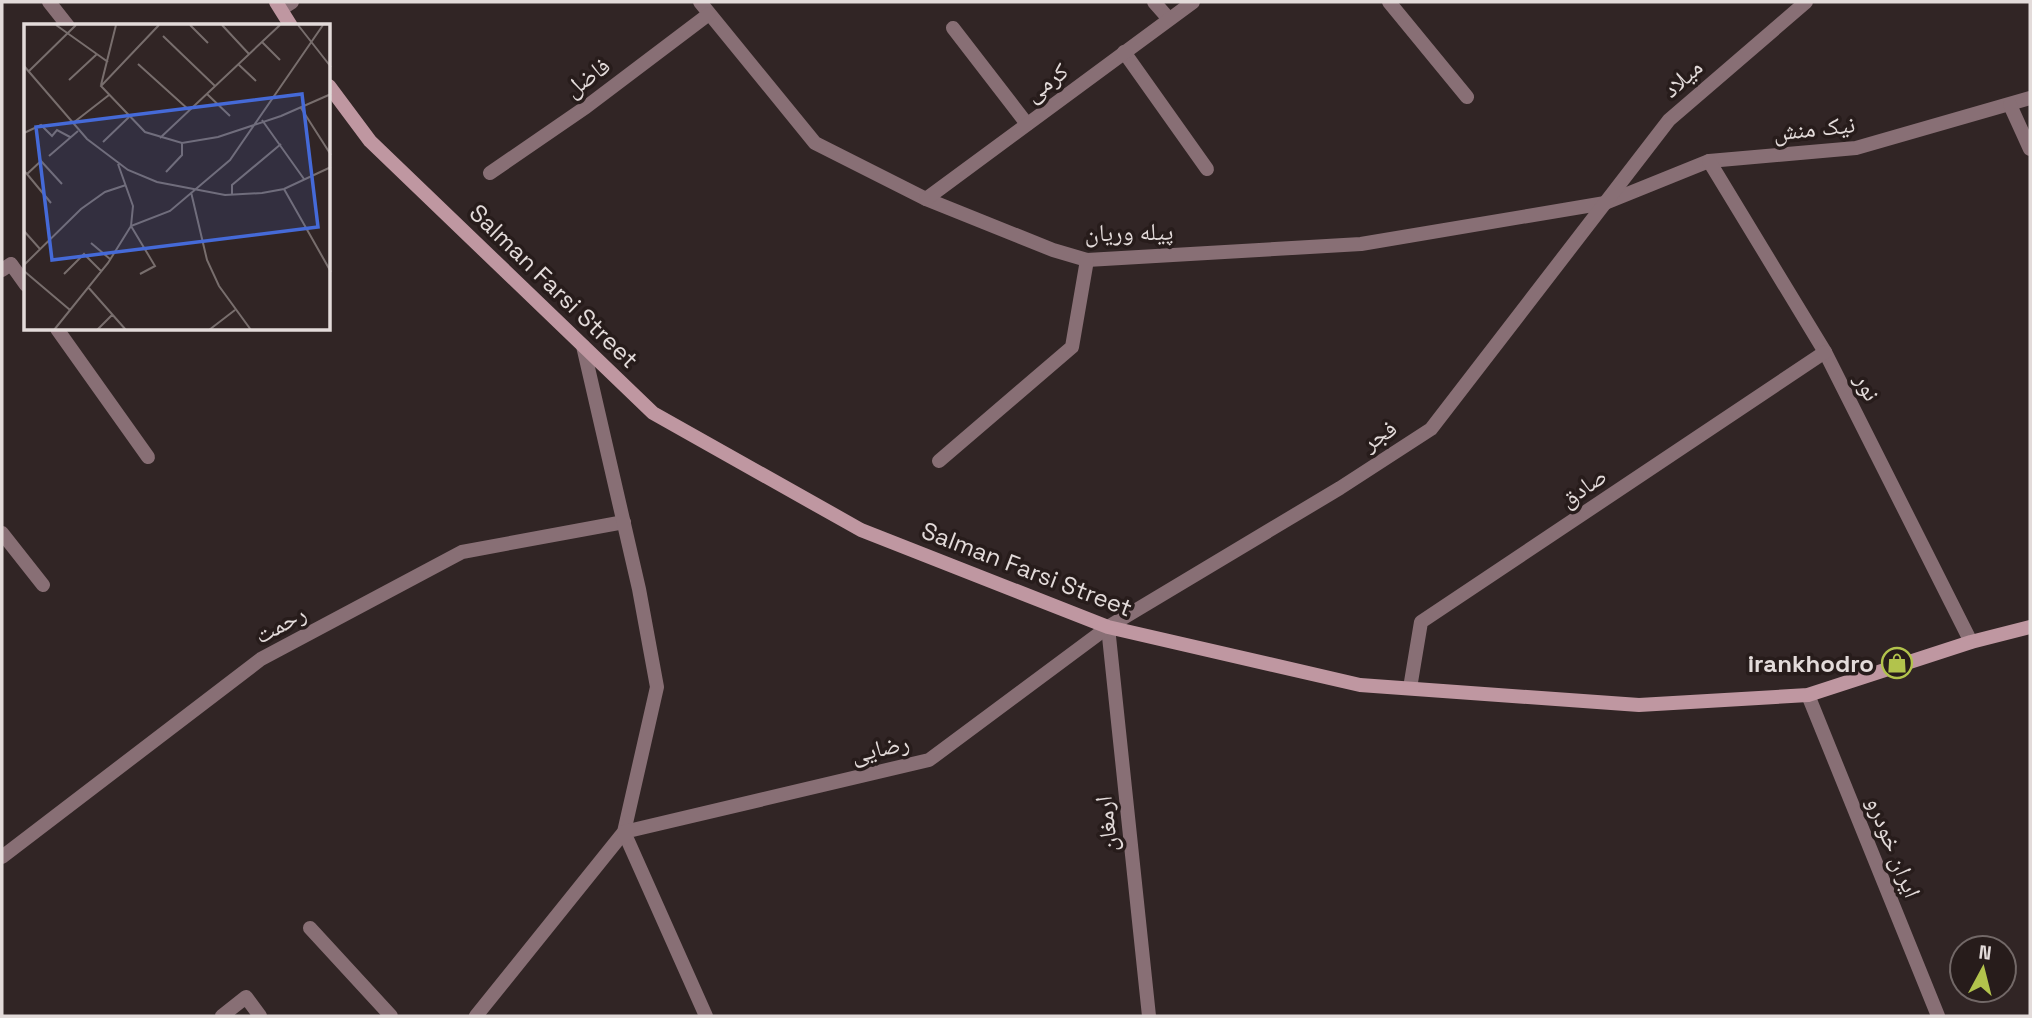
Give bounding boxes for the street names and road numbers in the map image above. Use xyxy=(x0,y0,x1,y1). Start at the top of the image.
street label: فاضل xyxy=(558,50,616,104)
street label: میلاد xyxy=(1655,52,1709,104)
street label: کرمی xyxy=(1018,55,1074,109)
street label: نیک منش xyxy=(1771,108,1857,148)
street label: Salman Farsi Street xyxy=(463,197,645,375)
street label: پیله وریان xyxy=(1084,216,1174,248)
street label: نور xyxy=(1848,367,1888,406)
street label: فجر xyxy=(1355,412,1402,458)
street label: صادق xyxy=(1553,460,1613,514)
street label: Salman Farsi Street xyxy=(917,515,1137,623)
street label: رحمت xyxy=(249,597,311,651)
street label: رضایی xyxy=(848,726,912,770)
street label: ایران خودرو xyxy=(1860,792,1928,902)
street label: ارمغان xyxy=(1088,795,1124,853)

